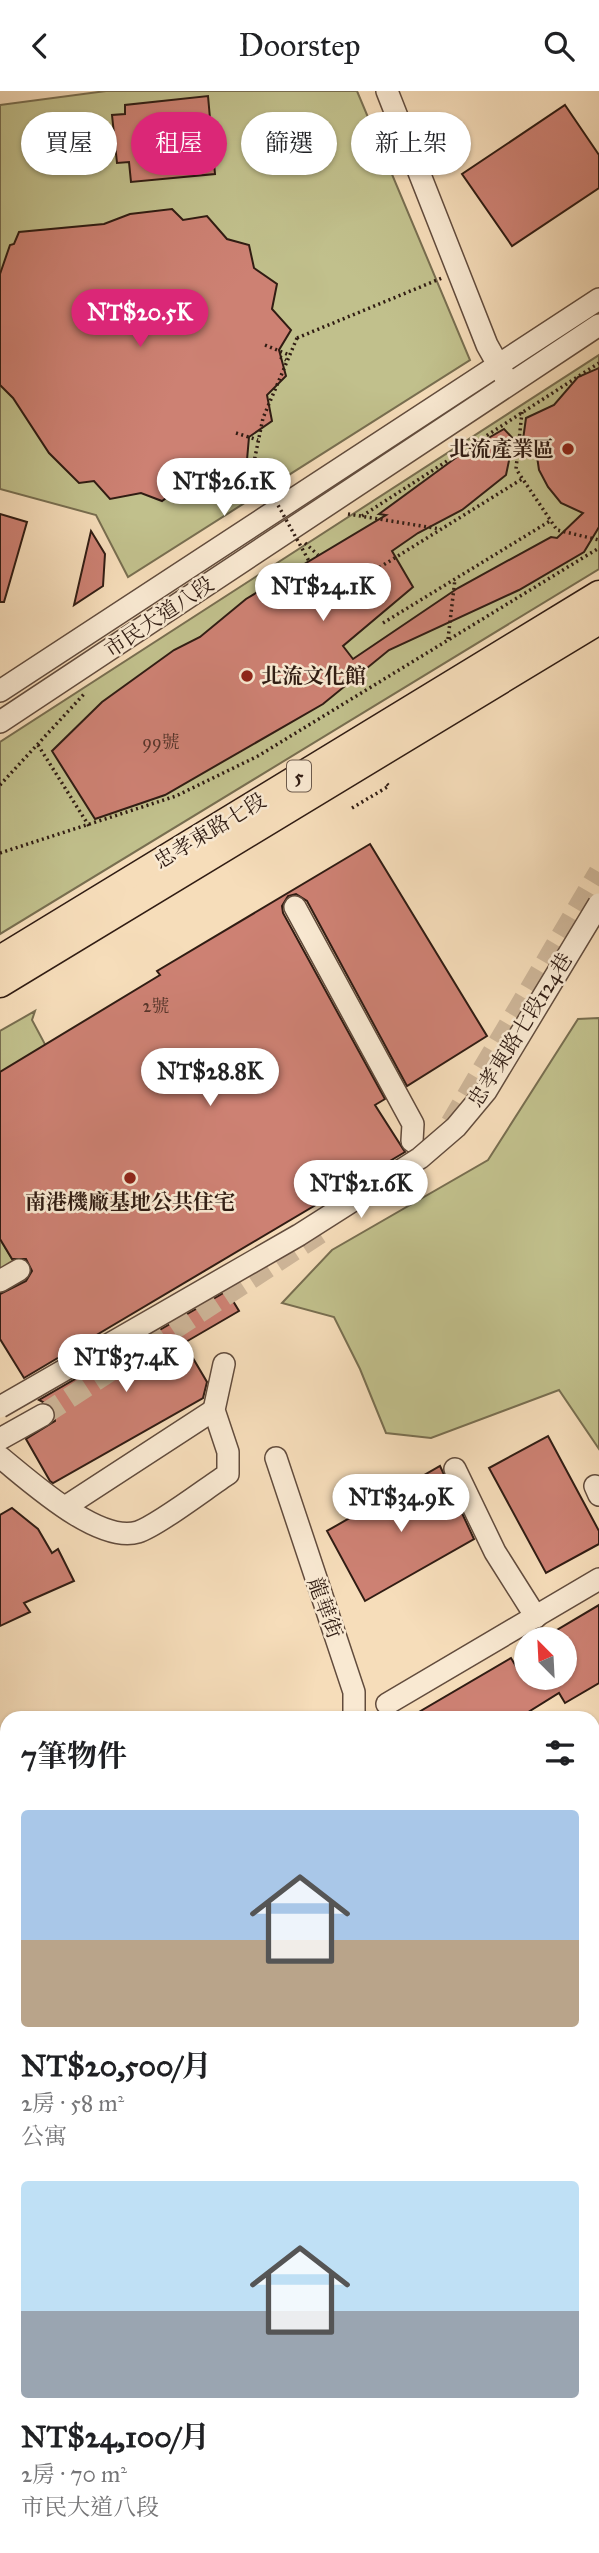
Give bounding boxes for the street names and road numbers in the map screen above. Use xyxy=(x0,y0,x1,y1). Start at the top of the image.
street label: 市民大道八段 xyxy=(100,571,218,663)
road number: 5 xyxy=(287,761,311,791)
street label: 忠孝東路七段 xyxy=(149,787,271,875)
street label: 忠孝東路七段124巷 xyxy=(462,948,578,1112)
street label: 龍華街 xyxy=(302,1574,348,1642)

